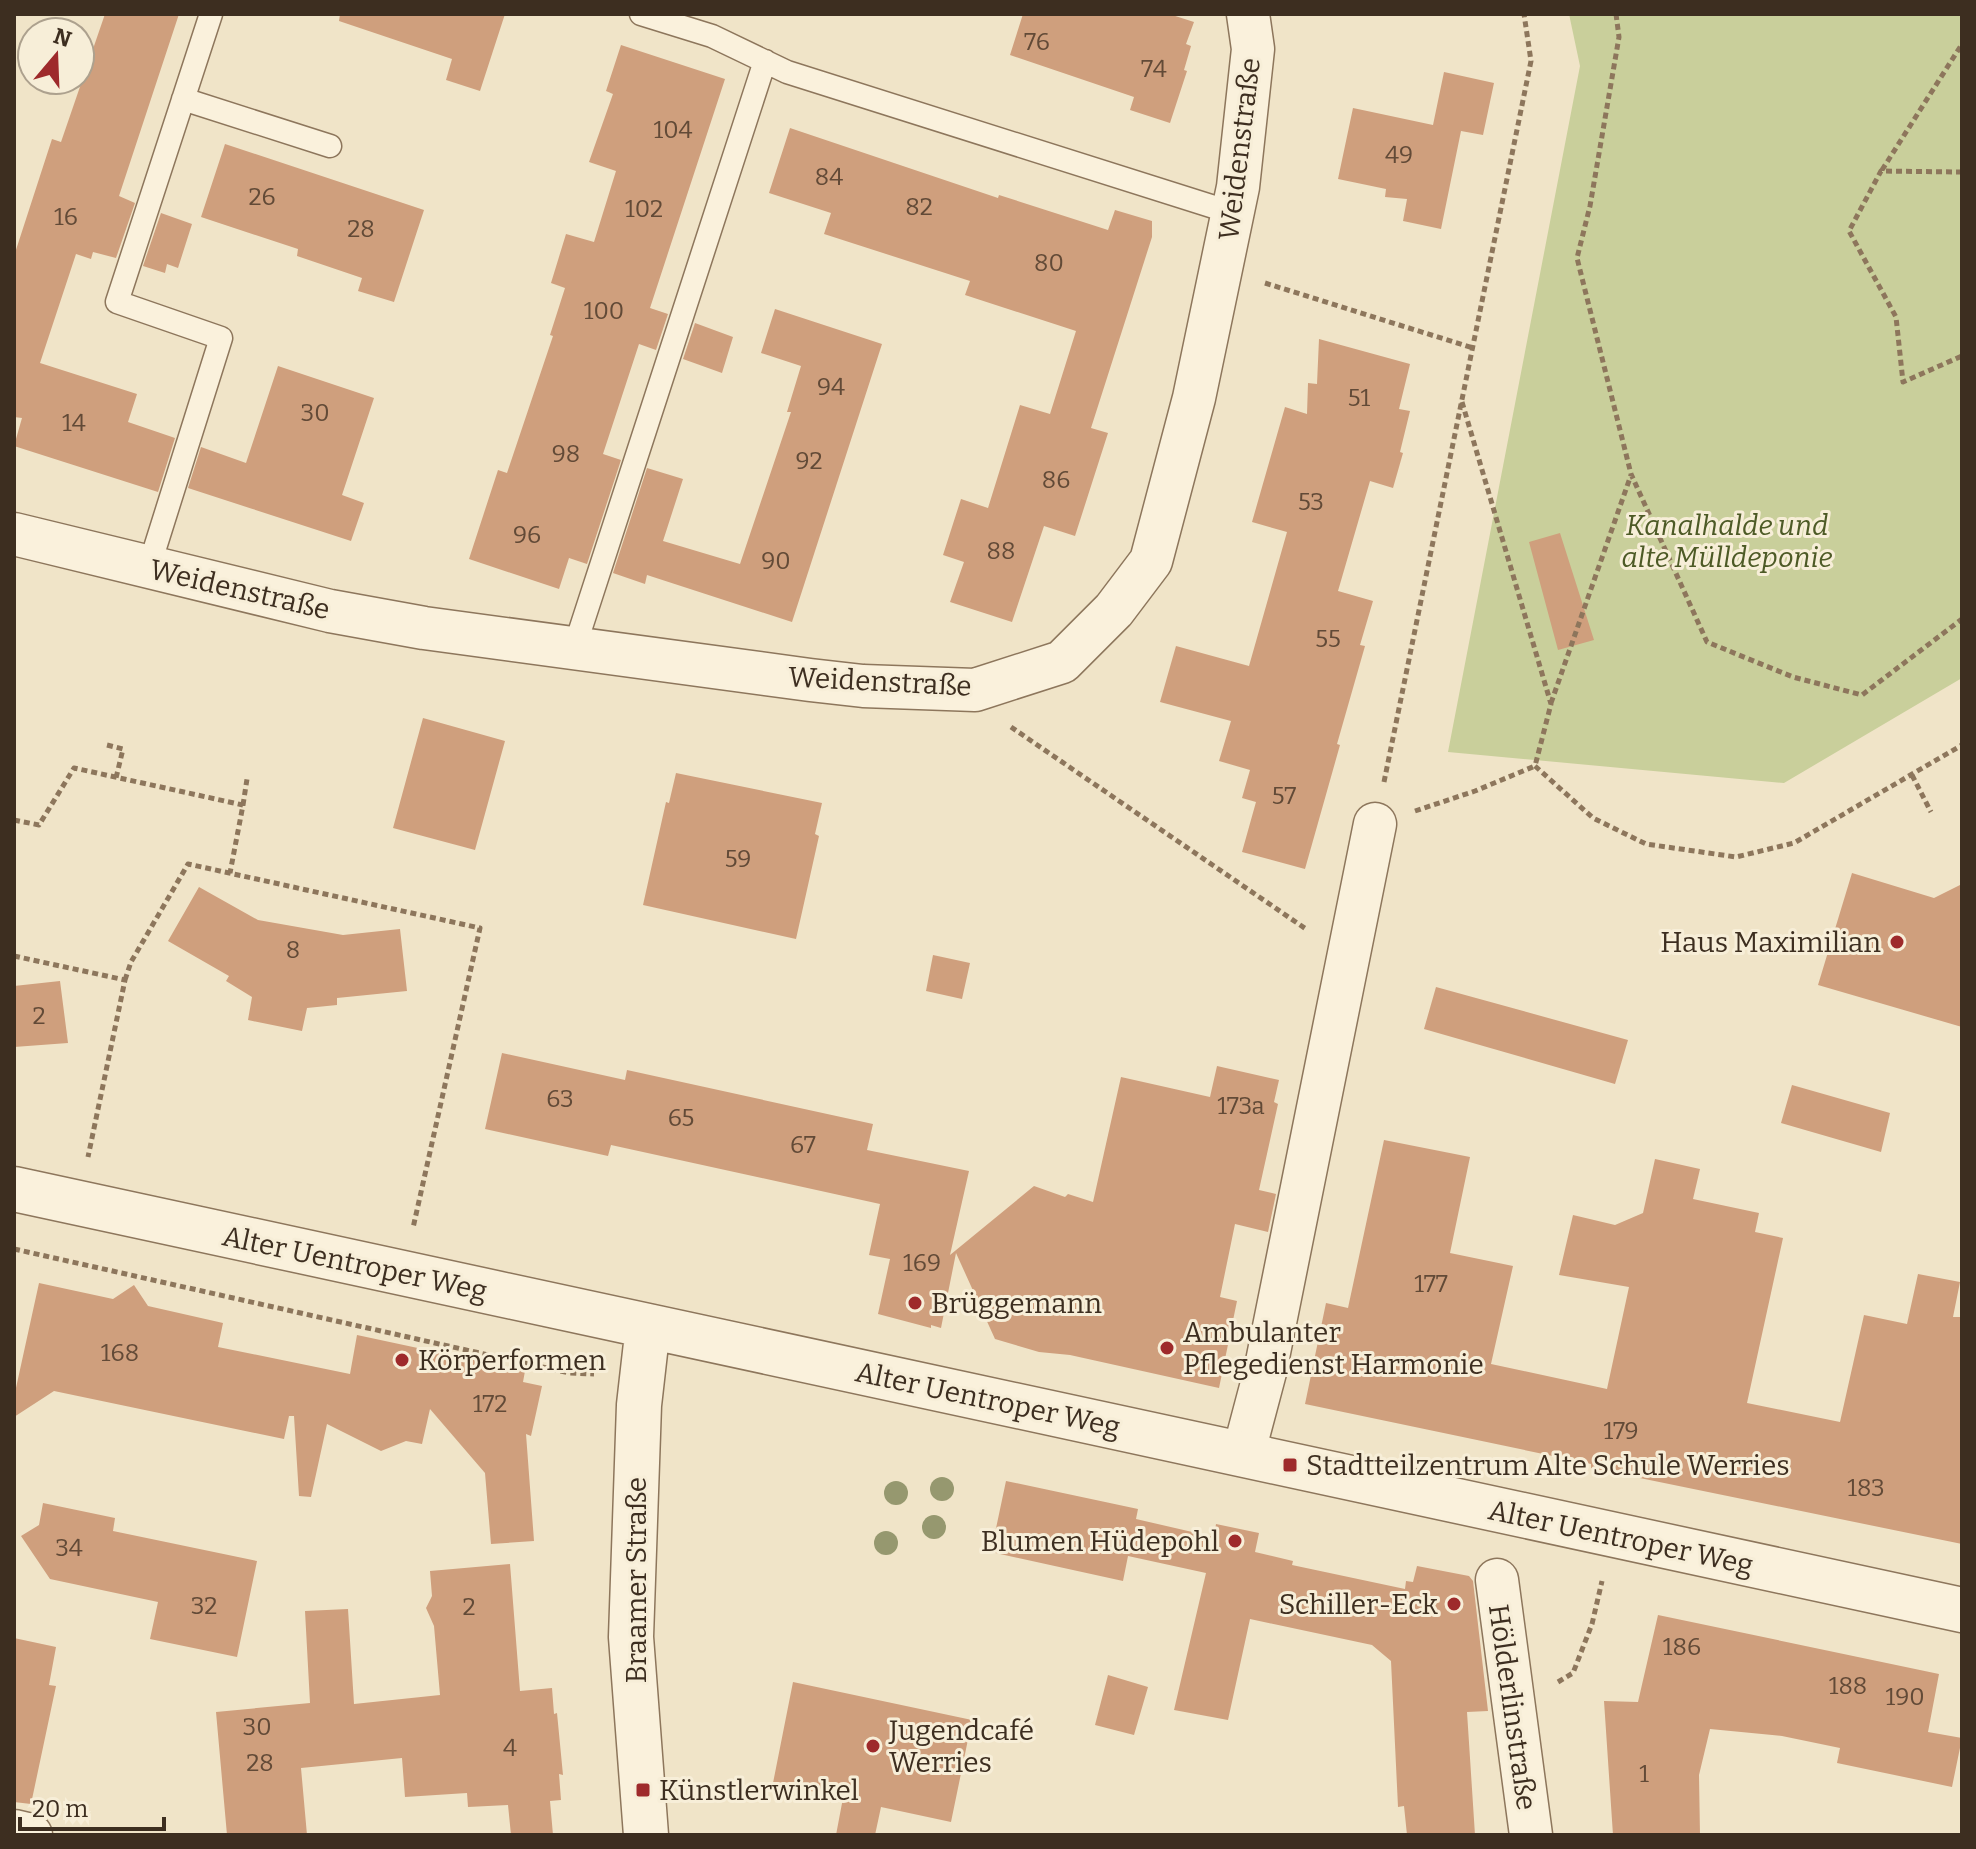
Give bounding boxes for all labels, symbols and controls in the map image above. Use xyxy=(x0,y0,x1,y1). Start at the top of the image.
north arrow xyxy=(16,16,96,96)
text: N xyxy=(50,22,75,53)
house number: 76 xyxy=(1024,28,1050,56)
house number: 74 xyxy=(1141,55,1167,83)
street label: Weidenstraße xyxy=(1212,56,1267,242)
house number: 104 xyxy=(653,116,693,144)
house number: 49 xyxy=(1385,141,1413,169)
house number: 84 xyxy=(815,163,843,191)
house number: 26 xyxy=(248,183,276,211)
house number: 82 xyxy=(905,193,933,221)
house number: 102 xyxy=(625,195,663,223)
house number: 16 xyxy=(54,203,78,231)
house number: 28 xyxy=(347,215,375,243)
house number: 80 xyxy=(1034,249,1064,277)
house number: 100 xyxy=(584,297,624,325)
house number: 94 xyxy=(817,373,845,401)
house number: 51 xyxy=(1348,384,1370,412)
house number: 30 xyxy=(300,399,330,427)
house number: 14 xyxy=(62,409,86,437)
house number: 98 xyxy=(552,440,580,468)
house number: 92 xyxy=(795,447,823,475)
house number: 86 xyxy=(1042,466,1070,494)
house number: 53 xyxy=(1298,488,1324,516)
park label: Kanalhalde und alte Mülldeponie xyxy=(1621,509,1833,574)
house number: 96 xyxy=(513,521,541,549)
house number: 88 xyxy=(987,537,1015,565)
house number: 90 xyxy=(761,547,791,575)
street label: Weidenstraße xyxy=(147,553,333,626)
house number: 55 xyxy=(1315,625,1341,653)
street label: Weidenstraße xyxy=(787,660,972,703)
house number: 57 xyxy=(1272,782,1296,810)
house number: 59 xyxy=(725,845,751,873)
place label: Haus Maximilian xyxy=(1660,926,1881,959)
marker: Haus Maximilian xyxy=(1888,933,1906,951)
house number: 8 xyxy=(286,936,300,964)
house number: 2 xyxy=(32,1002,46,1030)
house number: 63 xyxy=(546,1085,574,1113)
house number: 173a xyxy=(1217,1092,1265,1120)
house number: 65 xyxy=(668,1104,694,1132)
house number: 67 xyxy=(790,1131,816,1159)
street label: Alter Uentroper Weg xyxy=(220,1219,490,1308)
house number: 169 xyxy=(903,1249,941,1277)
house number: 177 xyxy=(1414,1270,1448,1298)
place label: Brüggemann xyxy=(931,1287,1102,1320)
marker: Brüggemann xyxy=(906,1294,924,1312)
place label: Ambulanter Pflegedienst Harmonie xyxy=(1183,1316,1484,1381)
house number: 168 xyxy=(101,1339,139,1367)
marker: Ambulanter Pflegedienst Harmonie xyxy=(1158,1339,1176,1357)
place label: Körperformen xyxy=(418,1344,606,1377)
marker: Körperformen xyxy=(393,1351,411,1369)
street label: Alter Uentroper Weg xyxy=(853,1355,1123,1444)
house number: 172 xyxy=(473,1390,507,1418)
house number: 179 xyxy=(1603,1417,1639,1445)
place label: Stadtteilzentrum Alte Schule Werries xyxy=(1306,1449,1790,1482)
marker: Stadtteilzentrum Alte Schule Werries xyxy=(1281,1456,1299,1474)
house number: 183 xyxy=(1847,1474,1885,1502)
street label: Braamer Straße xyxy=(620,1477,653,1683)
street label: Alter Uentroper Weg xyxy=(1486,1493,1756,1582)
place label: Blumen Hüdepohl xyxy=(981,1525,1219,1558)
marker: Blumen Hüdepohl xyxy=(1226,1532,1244,1550)
house number: 34 xyxy=(55,1534,83,1562)
place label: Schiller-Eck xyxy=(1279,1588,1438,1621)
house number: 32 xyxy=(191,1592,217,1620)
house number: 2 xyxy=(462,1593,476,1621)
marker: Schiller-Eck xyxy=(1445,1595,1463,1613)
street label: Hölderlinstraße xyxy=(1482,1602,1543,1812)
house number: 186 xyxy=(1663,1633,1701,1661)
house number: 188 xyxy=(1829,1672,1867,1700)
house number: 190 xyxy=(1885,1683,1925,1711)
house number: 30 xyxy=(242,1713,272,1741)
place label: Jugendcafé Werries xyxy=(888,1714,1034,1779)
house number: 4 xyxy=(503,1734,517,1762)
marker: Jugendcafé Werries xyxy=(864,1737,882,1755)
house number: 28 xyxy=(246,1749,274,1777)
house number: 1 xyxy=(1639,1760,1649,1788)
place label: Künstlerwinkel xyxy=(659,1774,859,1807)
scale bar xyxy=(20,1781,164,1831)
marker: Künstlerwinkel xyxy=(634,1781,652,1799)
text: 20 m xyxy=(32,1795,88,1823)

